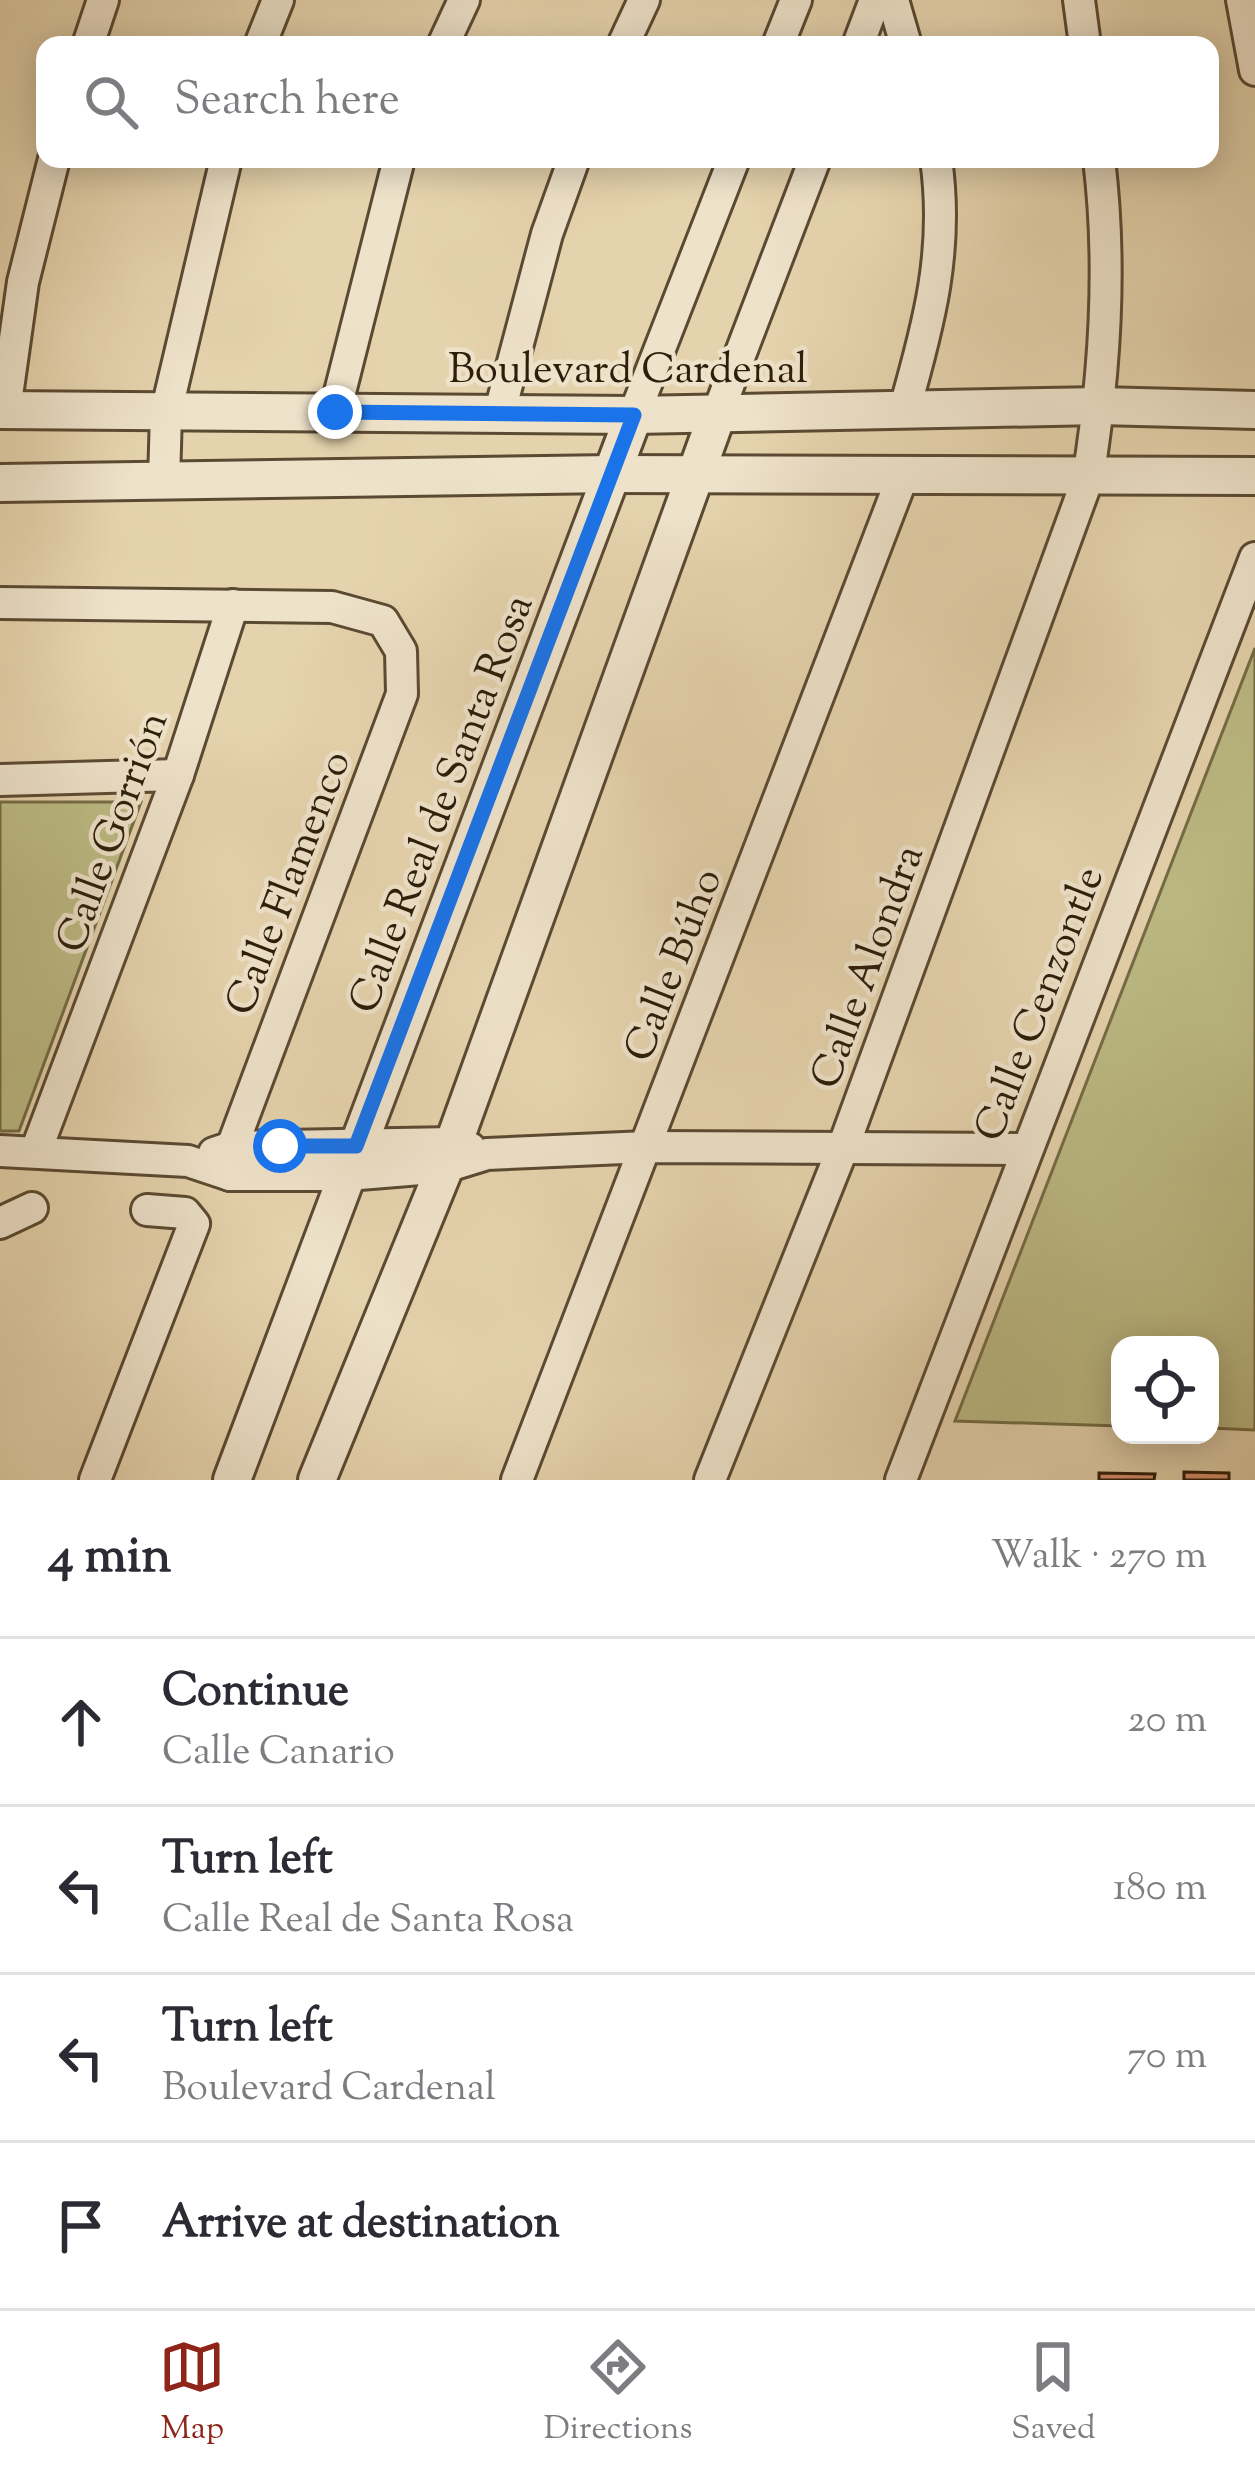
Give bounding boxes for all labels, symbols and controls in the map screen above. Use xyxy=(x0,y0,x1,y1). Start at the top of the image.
search box xyxy=(36,36,1219,168)
icon: search xyxy=(78,69,144,135)
text: Search here xyxy=(174,70,400,135)
street label: Boulevard Cardenal xyxy=(448,342,808,402)
route end xyxy=(308,385,362,439)
street label: Calle Real de Santa Rosa xyxy=(336,587,551,1023)
street label: Calle Gorrión xyxy=(43,704,186,962)
street label: Calle Flamenco xyxy=(213,743,369,1025)
street label: Calle Alondra xyxy=(798,837,942,1098)
street label: Calle Cenzontle xyxy=(962,859,1122,1151)
street label: Calle Búho xyxy=(611,861,740,1071)
route start xyxy=(253,1119,307,1173)
map controls xyxy=(1111,1336,1219,1444)
button: locate xyxy=(1111,1336,1219,1444)
text: 4 min xyxy=(48,1522,171,1595)
text: Walk · 270 m xyxy=(991,1530,1207,1586)
text: Continue xyxy=(162,1661,349,1726)
icon: ahead xyxy=(48,1689,114,1755)
text: 20 m xyxy=(1128,1694,1207,1750)
text: Calle Canario xyxy=(162,1726,395,1782)
text: Turn left xyxy=(162,1829,333,1894)
icon: left xyxy=(48,1857,114,1923)
text: 180 m xyxy=(1113,1862,1207,1918)
text: Calle Real de Santa Rosa xyxy=(162,1894,574,1950)
text: Turn left xyxy=(162,1997,333,2062)
icon: left xyxy=(48,2025,114,2091)
text: 70 m xyxy=(1127,2030,1207,2086)
text: Boulevard Cardenal xyxy=(162,2062,496,2118)
icon: arrive xyxy=(48,2193,114,2259)
text: Arrive at destination xyxy=(162,2193,560,2258)
tab: Map xyxy=(159,2334,225,2454)
tab: Directions xyxy=(544,2334,693,2454)
tab: Saved xyxy=(1011,2334,1096,2454)

